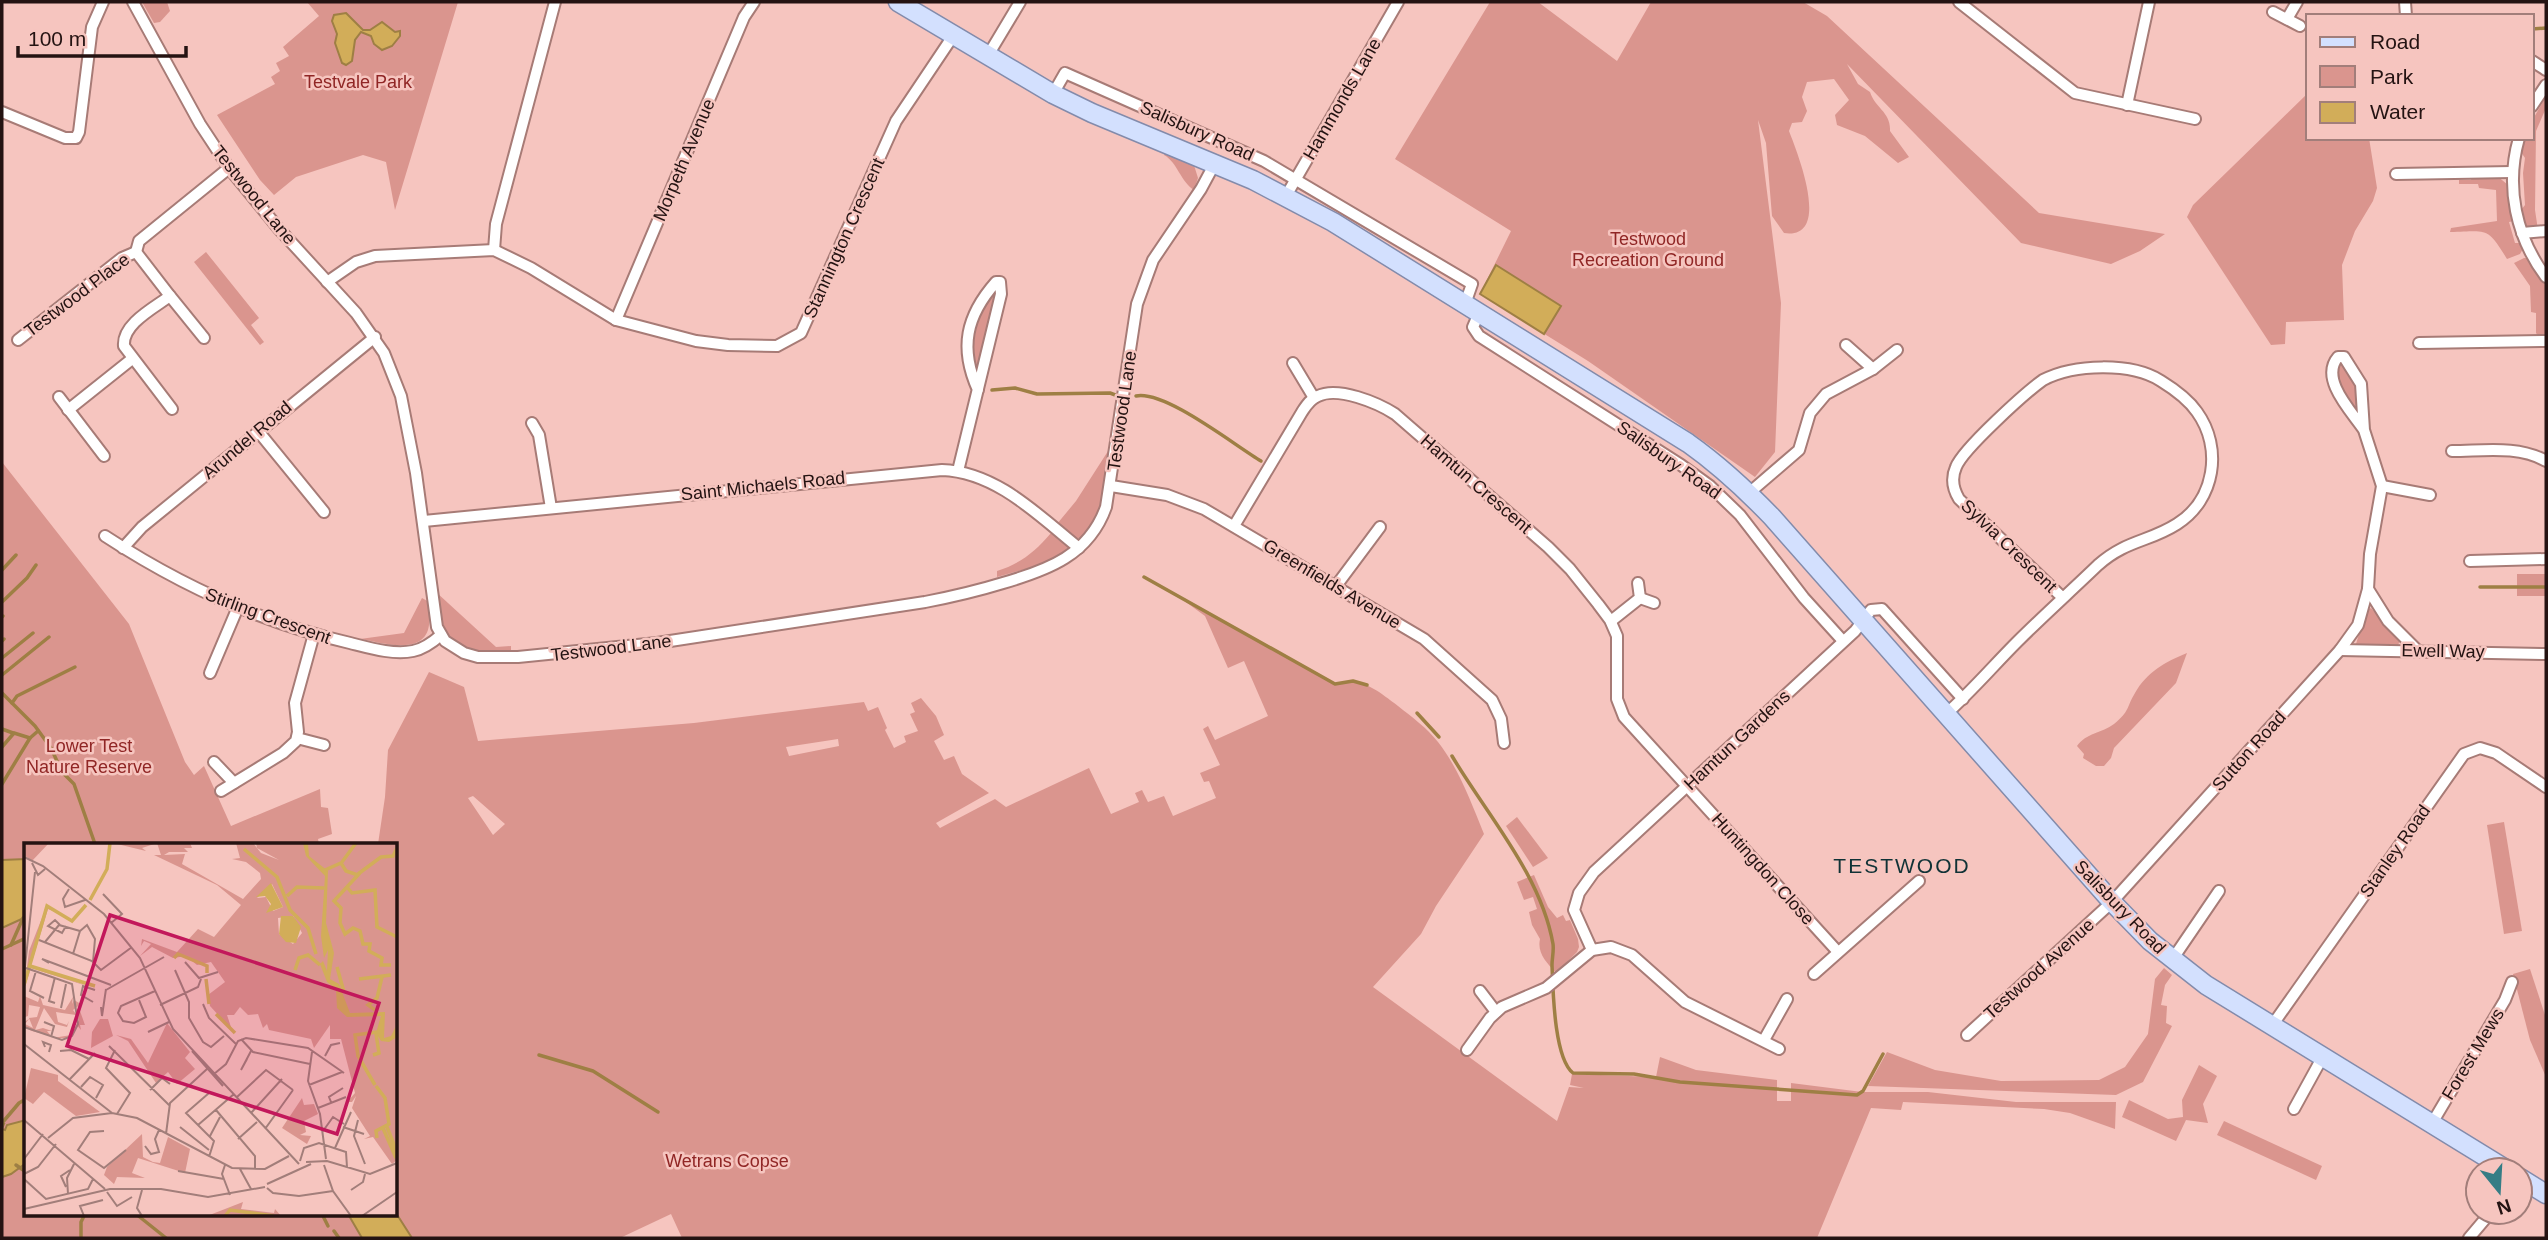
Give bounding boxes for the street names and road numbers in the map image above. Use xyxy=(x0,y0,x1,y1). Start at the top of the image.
street label: Hammonds Lane xyxy=(1299,35,1385,163)
street label: Morpeth Avenue xyxy=(649,96,719,224)
street label: Salisbury Road xyxy=(1137,97,1257,165)
street label: Testwood Lane xyxy=(208,142,300,248)
street label: Stannington Crescent xyxy=(800,155,888,321)
street label: Testwood Place xyxy=(21,249,133,341)
street label: Testwood Lane xyxy=(1104,350,1140,472)
street label: Arundel Road xyxy=(198,397,296,483)
street label: Salisbury Road xyxy=(1613,417,1725,503)
street label: Hamtun Crescent xyxy=(1417,431,1535,537)
street label: Saint Michaels Road xyxy=(680,467,846,505)
street label: Sylvia Crescent xyxy=(1957,495,2061,597)
street label: Greenfields Avenue xyxy=(1260,535,1404,633)
street label: Stirling Crescent xyxy=(203,584,333,648)
street label: Testwood Lane xyxy=(550,631,672,665)
street label: Ewell Way xyxy=(2401,640,2485,662)
street label: Hamtun Gardens xyxy=(1680,686,1794,794)
street label: Sutton Road xyxy=(2208,707,2290,795)
street label: Stanley Road xyxy=(2356,801,2434,901)
street label: Huntingdon Close xyxy=(1708,809,1818,929)
street label: Salisbury Road xyxy=(2070,856,2170,958)
street label: Testwood Avenue xyxy=(1980,914,2098,1024)
street label: Forest Mews xyxy=(2438,1005,2508,1103)

